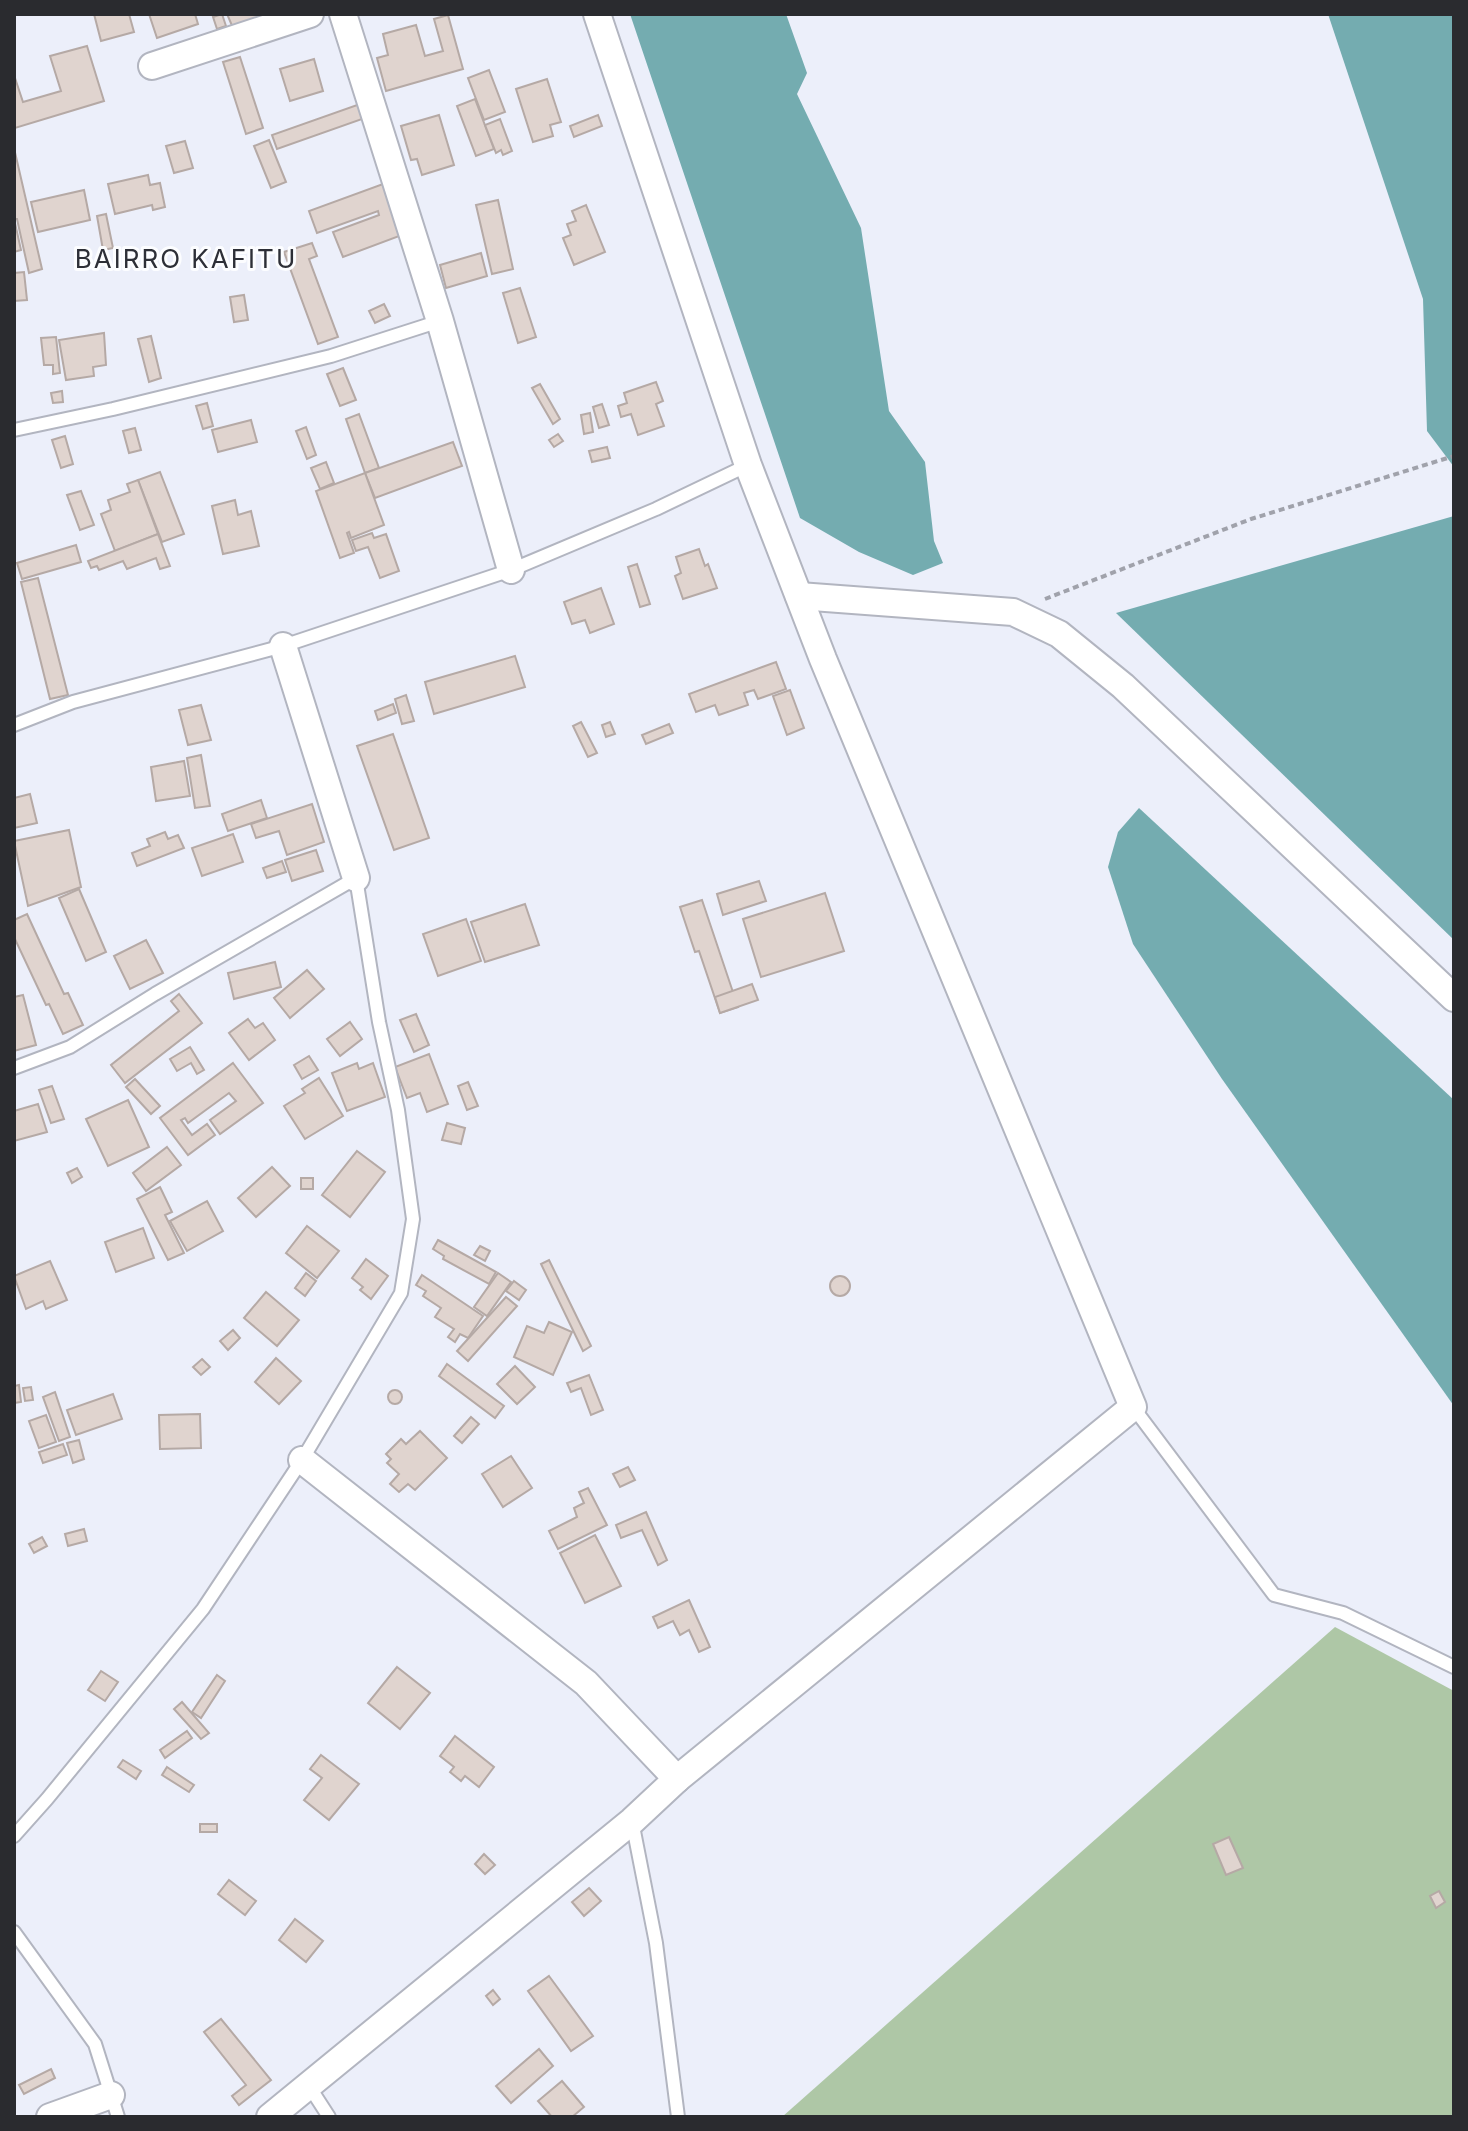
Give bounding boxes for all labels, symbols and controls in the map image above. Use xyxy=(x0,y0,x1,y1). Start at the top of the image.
district label: BAIRRO KAFITU xyxy=(75,243,297,274)

